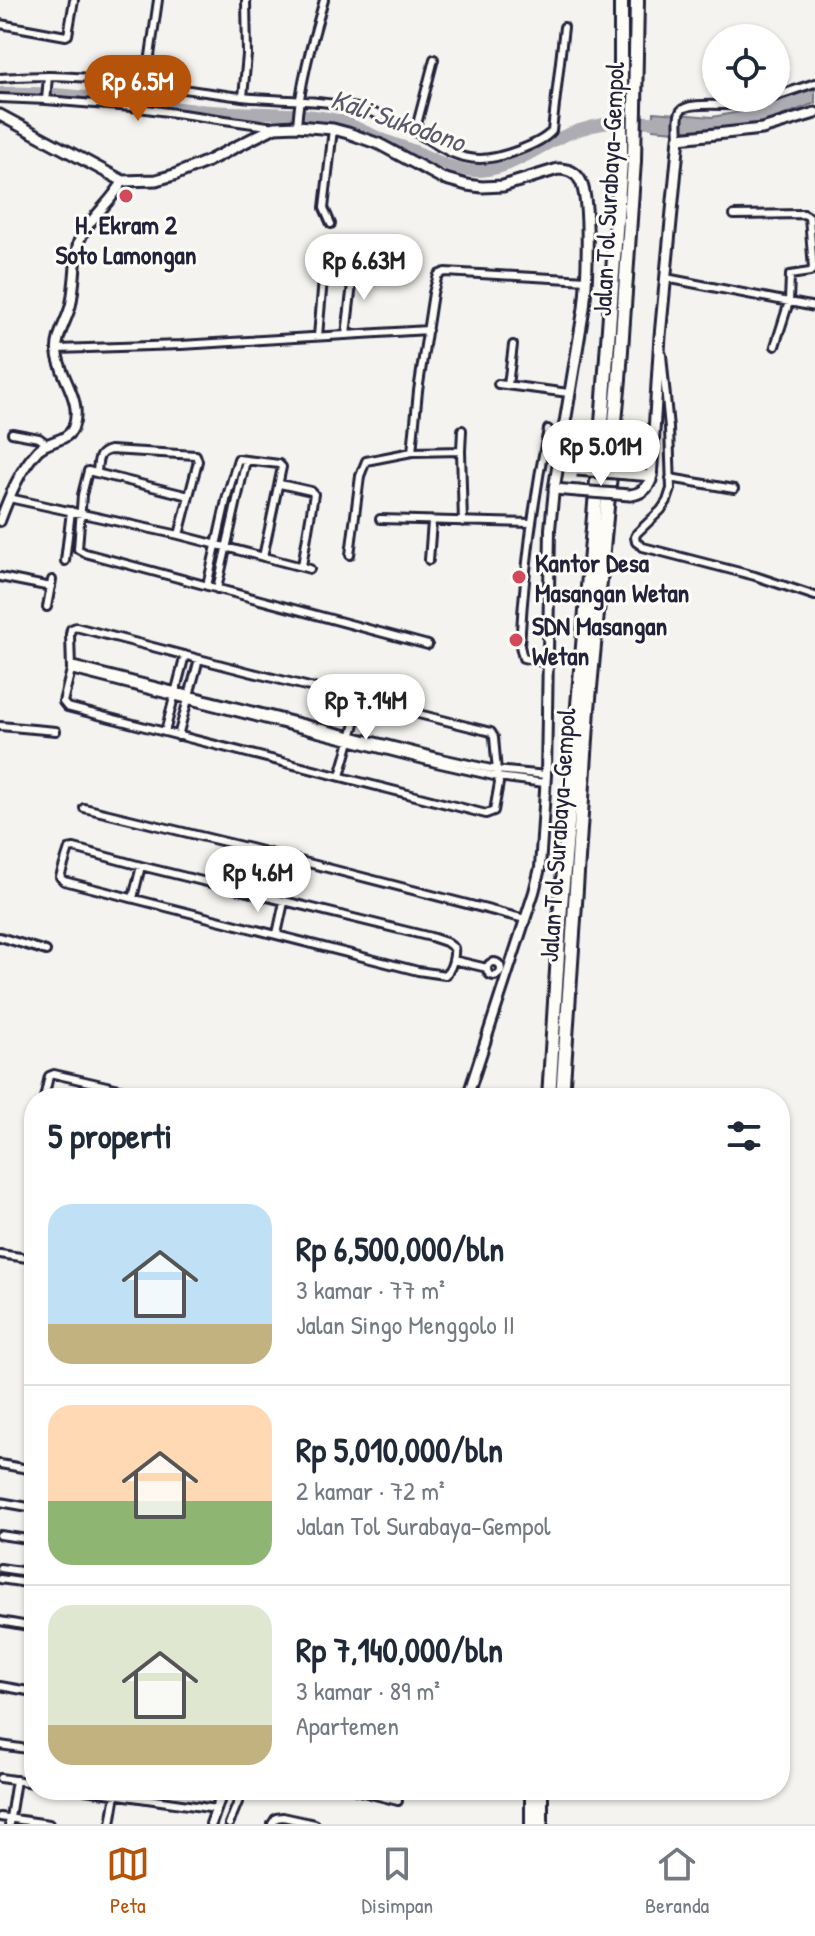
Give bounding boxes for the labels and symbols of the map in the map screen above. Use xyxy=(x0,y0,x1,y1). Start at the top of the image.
pin: Rp 6.5M xyxy=(64,55,212,123)
street label: Jalan Tol Surabaya–Gempol xyxy=(584,61,632,317)
water label: Kali Sukodono xyxy=(326,79,471,161)
marker: H. Ekram 2 Soto Lamongan xyxy=(117,187,135,205)
place label: H. Ekram 2 Soto Lamongan xyxy=(55,207,197,273)
pin: Rp 6.63M xyxy=(281,234,447,302)
pin: Rp 5.01M xyxy=(518,420,684,488)
place label: Kantor Desa Masangan Wetan xyxy=(535,545,689,611)
marker: Kantor Desa Masangan Wetan xyxy=(510,568,528,586)
place label: SDN Masangan Wetan xyxy=(532,608,667,673)
marker: SDN Masangan Wetan xyxy=(507,631,525,649)
pin: Rp 7.14M xyxy=(283,674,449,742)
street label: Jalan Tol Surabaya–Gempol xyxy=(531,707,583,963)
pin: Rp 4.6M xyxy=(184,846,332,914)

